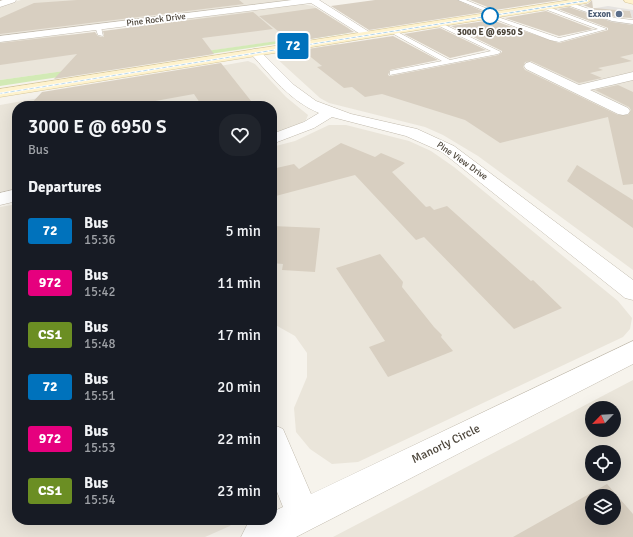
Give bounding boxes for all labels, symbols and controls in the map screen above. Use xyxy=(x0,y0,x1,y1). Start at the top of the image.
marker: 3000 E @ 6950 S xyxy=(481,7,499,25)
place label: Exxon xyxy=(588,9,611,20)
marker: Exxon xyxy=(614,9,624,19)
street label: Pine Rock Drive xyxy=(126,11,187,29)
place label: 3000 E @ 6950 S xyxy=(457,27,523,38)
line badge: 72 xyxy=(275,33,311,59)
text: 72 xyxy=(285,37,301,54)
button: heart xyxy=(219,114,261,156)
text: 3000 E @ 6950 S xyxy=(28,115,167,139)
street label: Pine View Drive xyxy=(434,139,490,183)
text: Bus xyxy=(28,142,49,158)
text: Departures xyxy=(28,178,101,196)
text: Bus xyxy=(84,214,108,232)
text: 72 xyxy=(42,222,58,239)
text: 5 min xyxy=(225,222,261,240)
text: 15:36 xyxy=(84,232,116,248)
text: Bus xyxy=(84,266,108,284)
text: 972 xyxy=(39,274,61,291)
text: 11 min xyxy=(217,274,261,292)
text: 15:42 xyxy=(84,284,116,300)
text: Bus xyxy=(84,318,108,336)
text: CS1 xyxy=(38,326,62,343)
text: 17 min xyxy=(217,326,261,344)
text: 15:48 xyxy=(84,336,116,352)
text: Bus xyxy=(84,370,108,388)
text: 72 xyxy=(42,378,58,395)
text: 20 min xyxy=(217,378,261,396)
text: 15:51 xyxy=(84,388,116,404)
north arrow xyxy=(585,401,621,437)
map controls xyxy=(585,401,621,525)
street label: Manorly Circle xyxy=(409,421,483,467)
text: Bus xyxy=(84,422,108,440)
text: 972 xyxy=(39,430,61,447)
text: 22 min xyxy=(217,430,261,448)
text: 15:53 xyxy=(84,440,116,456)
button: locate xyxy=(585,445,621,481)
text: Bus xyxy=(84,474,108,492)
text: CS1 xyxy=(38,482,62,499)
text: 23 min xyxy=(217,482,261,500)
button: layers xyxy=(585,489,621,525)
text: 15:54 xyxy=(84,492,116,508)

